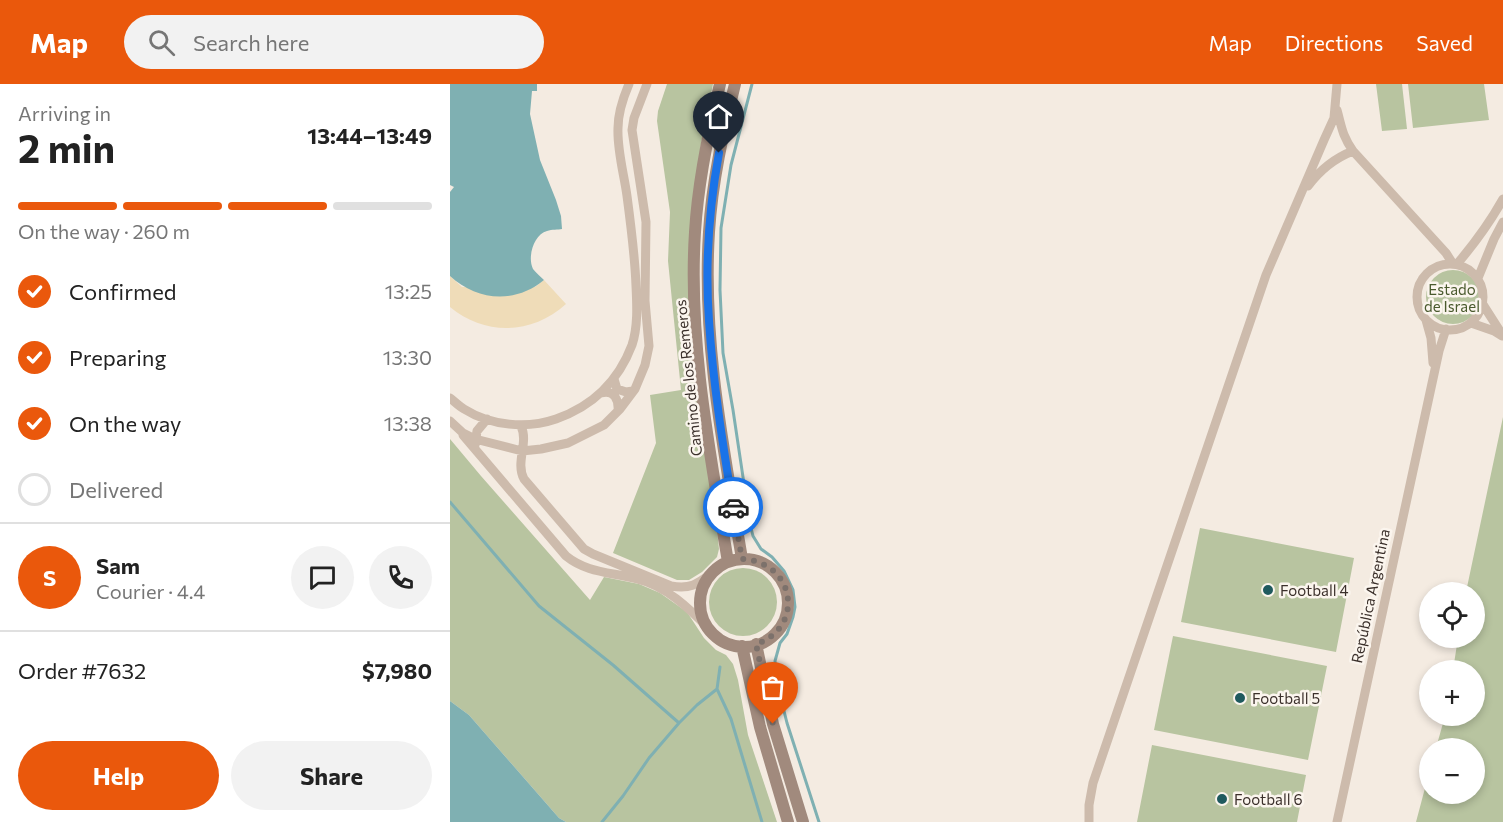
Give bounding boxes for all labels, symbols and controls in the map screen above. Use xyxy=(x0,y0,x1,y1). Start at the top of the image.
search box xyxy=(124,15,544,69)
text: Map xyxy=(30,25,88,59)
icon: search xyxy=(145,26,178,59)
text: Search here xyxy=(193,29,309,56)
text: Map xyxy=(1209,30,1252,55)
text: Directions xyxy=(1285,30,1383,55)
text: Saved xyxy=(1416,30,1473,55)
pin xyxy=(693,91,744,153)
icon: home xyxy=(702,100,735,133)
text: Arriving in xyxy=(18,101,111,125)
text: 13:44–13:49 xyxy=(307,122,432,149)
text: 2 min xyxy=(18,123,115,171)
text: On the way · 260 m xyxy=(18,219,190,243)
icon: check xyxy=(18,275,51,308)
text: Confirmed xyxy=(69,278,176,305)
text: 13:25 xyxy=(385,279,432,303)
park label: Estado de Israel xyxy=(1424,280,1480,315)
street label: Camino de los Remeros xyxy=(671,299,705,457)
icon: check xyxy=(18,341,51,374)
text: Preparing xyxy=(69,344,166,371)
text: 13:30 xyxy=(383,345,432,369)
icon: check xyxy=(18,407,51,440)
text: On the way xyxy=(69,410,181,437)
text: 13:38 xyxy=(384,411,432,435)
text: Delivered xyxy=(69,476,163,503)
courier xyxy=(703,477,763,537)
icon: car xyxy=(717,491,750,524)
street label: República Argentina xyxy=(1347,527,1393,665)
button: chat xyxy=(291,546,354,609)
button: phone xyxy=(369,546,432,609)
text: Sam xyxy=(96,552,140,579)
text: S xyxy=(43,564,56,591)
text: Courier · 4.4 xyxy=(96,579,205,603)
place label: Football 4 xyxy=(1280,581,1348,599)
map controls xyxy=(1419,582,1485,804)
button: locate xyxy=(1419,582,1485,648)
marker: Football 4 xyxy=(1261,583,1275,597)
text: Order #7632 xyxy=(18,657,146,684)
text: $7,980 xyxy=(362,657,432,684)
button: + xyxy=(1419,660,1485,726)
pin xyxy=(747,662,798,724)
icon: bag xyxy=(756,671,789,704)
place label: Football 5 xyxy=(1252,689,1320,707)
marker: Football 5 xyxy=(1233,691,1247,705)
button: − xyxy=(1419,738,1485,804)
button: Help xyxy=(18,741,219,810)
button: Share xyxy=(231,741,432,810)
place label: Football 6 xyxy=(1234,790,1303,808)
marker: Football 6 xyxy=(1215,792,1229,806)

